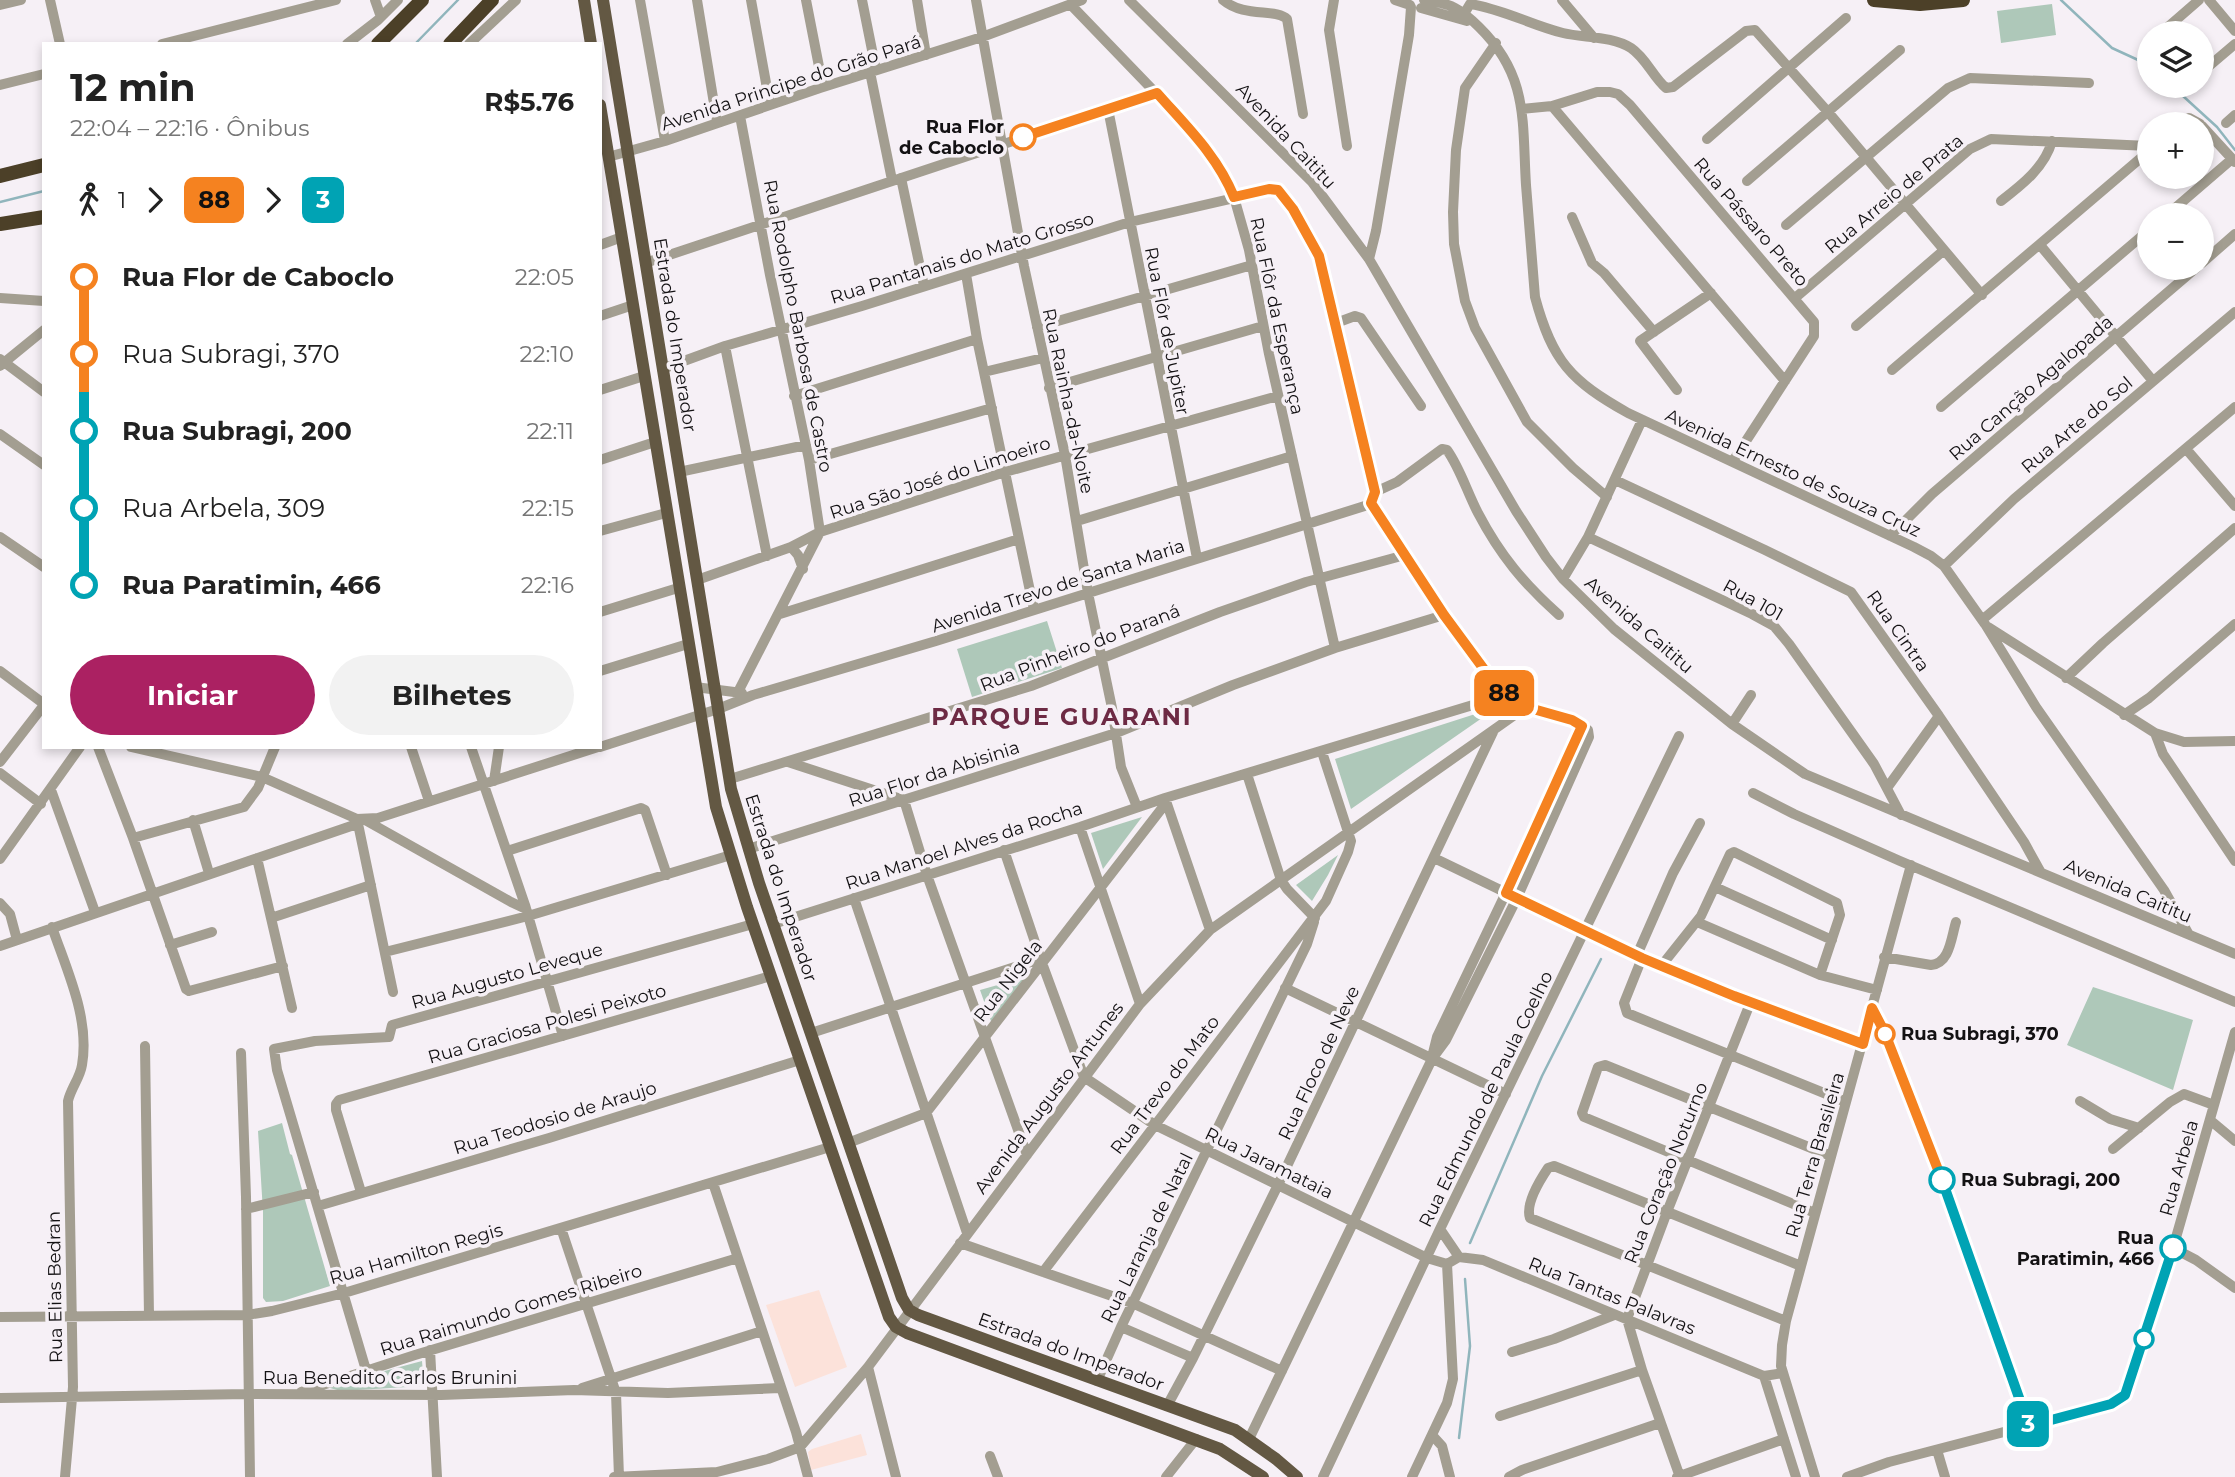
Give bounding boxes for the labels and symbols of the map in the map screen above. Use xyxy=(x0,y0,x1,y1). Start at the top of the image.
street label: Avenida Principe do Grão Pará xyxy=(658,30,924,136)
street label: Avenida Caititu xyxy=(1231,79,1341,193)
place label: Rua Flor de Caboclo xyxy=(899,116,1004,159)
marker: Rua Flor de Caboclo xyxy=(1010,124,1036,150)
street label: Rua Arreio de Prata xyxy=(1820,130,1968,258)
street label: Rua Pássaro Preto xyxy=(1689,153,1813,291)
street label: Rua Rodolpho Barbosa de Castro xyxy=(759,178,837,474)
street label: Rua Pantanais do Mato Grosso xyxy=(827,207,1097,309)
street label: Rua Flôr da Esperança xyxy=(1245,215,1309,417)
street label: Estrada do Imperador xyxy=(649,236,701,434)
street label: Rua Flôr de Jupiter xyxy=(1140,245,1194,417)
street label: Rua Rainha-da-Noite xyxy=(1038,306,1098,496)
street label: Rua Canção Agalopada xyxy=(1945,311,2117,465)
street label: Rua Arte do Sol xyxy=(2017,372,2137,478)
street label: Avenida Ernesto de Souza Cruz xyxy=(1662,404,1924,542)
street label: Rua São José do Limoeiro xyxy=(827,432,1053,524)
street label: Avenida Trevo de Santa Maria xyxy=(929,535,1187,637)
street label: Avenida Caititu xyxy=(1580,572,1698,678)
street label: Rua 101 xyxy=(1719,575,1787,625)
street label: Rua Cintra xyxy=(1862,586,1934,676)
street label: Rua Pinheiro do Paraná xyxy=(977,600,1183,696)
line badge: 88 xyxy=(1472,670,1536,716)
district label: PARQUE GUARANI xyxy=(931,702,1193,731)
street label: Rua Flor da Abisinia xyxy=(846,736,1022,812)
street label: Estrada do Imperador xyxy=(740,791,822,985)
street label: Rua Manoel Alves da Rocha xyxy=(842,797,1086,895)
street label: Avenida Caititu xyxy=(2061,854,2195,928)
street label: Rua Nigela xyxy=(969,935,1047,1027)
street label: Rua Augusto Leveque xyxy=(409,938,605,1014)
street label: Rua Edmundo de Paula Coelho xyxy=(1414,967,1558,1231)
street label: Rua Graciosa Polesi Peixoto xyxy=(425,979,669,1069)
street label: Rua Floco de Neve xyxy=(1274,982,1364,1144)
street label: Avenida Augusto Antunes xyxy=(970,998,1129,1198)
street label: Rua Trevo do Mato xyxy=(1106,1011,1224,1159)
place label: Rua Subragi, 370 xyxy=(1901,1023,2059,1045)
marker: Rua Subragi, 370 xyxy=(1875,1024,1895,1044)
street label: Rua Terra Brasileira xyxy=(1781,1070,1849,1240)
street label: Rua Teodosio de Araujo xyxy=(451,1077,659,1159)
street label: Rua Coração Noturno xyxy=(1619,1079,1713,1267)
street label: Rua Arbela xyxy=(2155,1117,2203,1219)
street label: Rua Jaramataia xyxy=(1201,1122,1337,1204)
street label: Rua Laranja de Natal xyxy=(1096,1149,1198,1327)
marker: Rua Subragi, 200 xyxy=(1929,1167,1955,1193)
place label: Rua Subragi, 200 xyxy=(1961,1169,2120,1191)
street label: Rua Elias Bedran xyxy=(43,1211,67,1363)
street label: Rua Hamilton Regis xyxy=(327,1219,505,1289)
place label: Rua Paratimin, 466 xyxy=(2017,1227,2155,1270)
marker: Rua Paratimin, 466 xyxy=(2160,1235,2186,1261)
street label: Rua Tantas Palavras xyxy=(1525,1252,1699,1340)
street label: Rua Raimundo Gomes Ribeiro xyxy=(377,1260,645,1360)
street label: Estrada do Imperador xyxy=(975,1308,1167,1396)
unlabelled marker xyxy=(2134,1329,2154,1349)
street label: Rua Benedito Carlos Brunini xyxy=(263,1367,517,1389)
line badge: 3 xyxy=(2005,1401,2051,1447)

